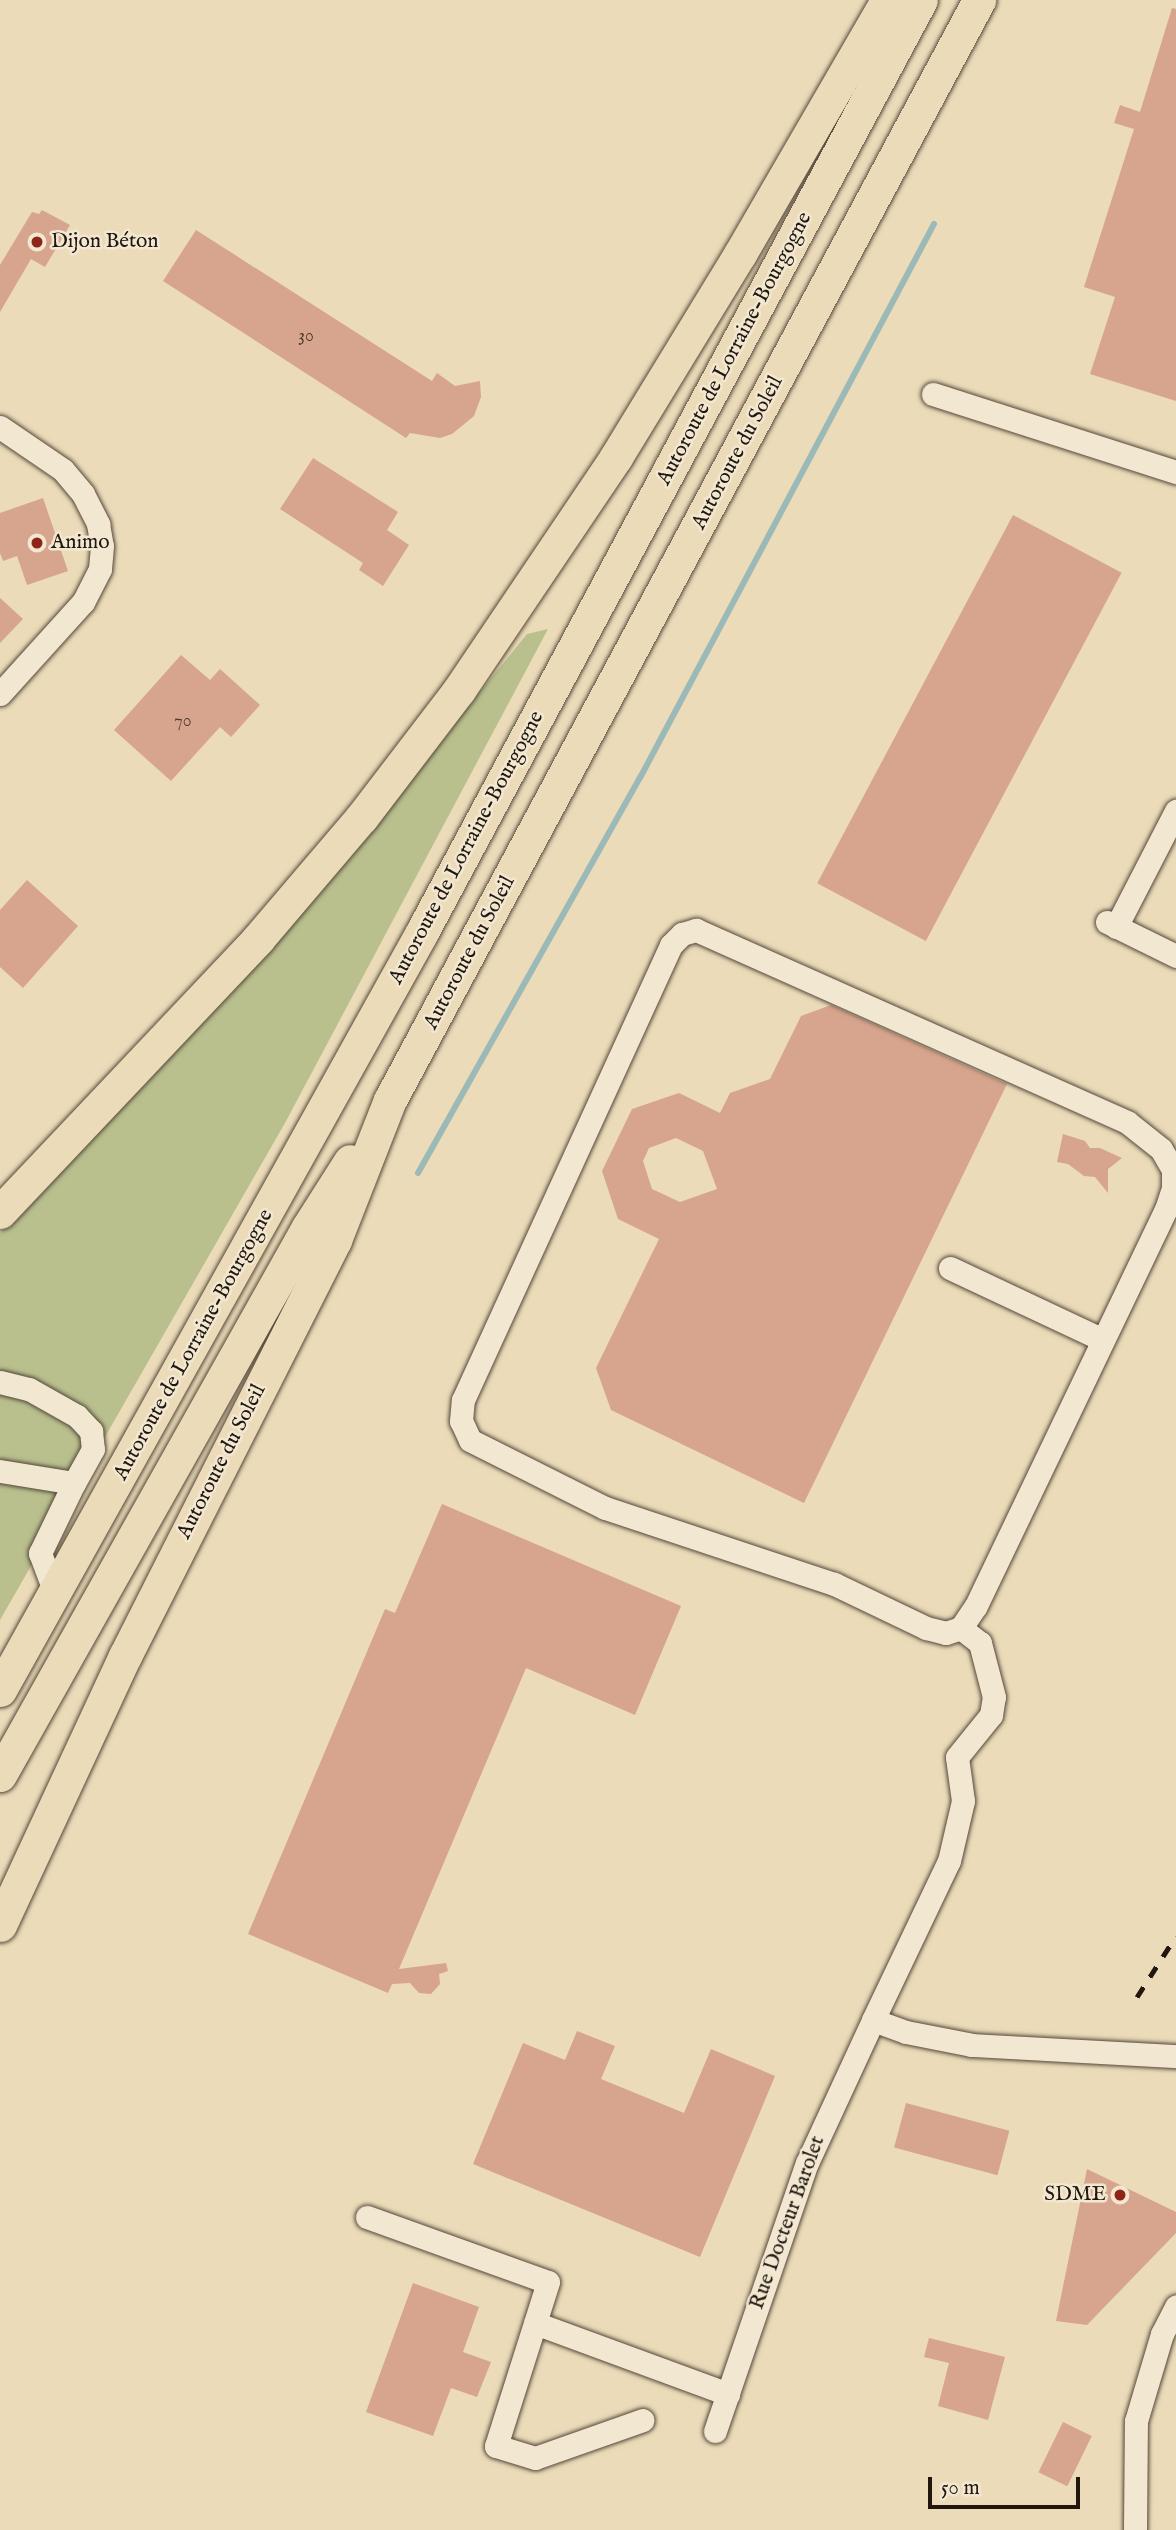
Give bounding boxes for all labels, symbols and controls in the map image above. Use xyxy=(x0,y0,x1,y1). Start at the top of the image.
street label: Autoroute de Lorraine-Bourgogne xyxy=(652,208,818,490)
place label: Dijon Béton xyxy=(51,229,159,255)
marker: Dijon Béton xyxy=(29,234,45,250)
house number: 30 xyxy=(298,326,314,348)
street label: Autoroute du Soleil xyxy=(687,372,789,534)
place label: Animo xyxy=(51,530,109,556)
marker: Animo xyxy=(29,535,45,551)
street label: Autoroute de Lorraine-Bourgogne xyxy=(384,707,550,989)
house number: 70 xyxy=(174,711,192,733)
street label: Autoroute du Soleil xyxy=(419,872,521,1034)
street label: Autoroute de Lorraine-Bourgogne xyxy=(109,1205,279,1485)
street label: Autoroute du Soleil xyxy=(172,1381,272,1543)
street label: Rue Docteur Barolet xyxy=(745,2133,831,2313)
place label: SDME xyxy=(1044,2182,1106,2208)
marker: SDME xyxy=(1112,2187,1128,2203)
scale bar xyxy=(931,2464,1083,2508)
text: 50 m xyxy=(941,2475,980,2502)

